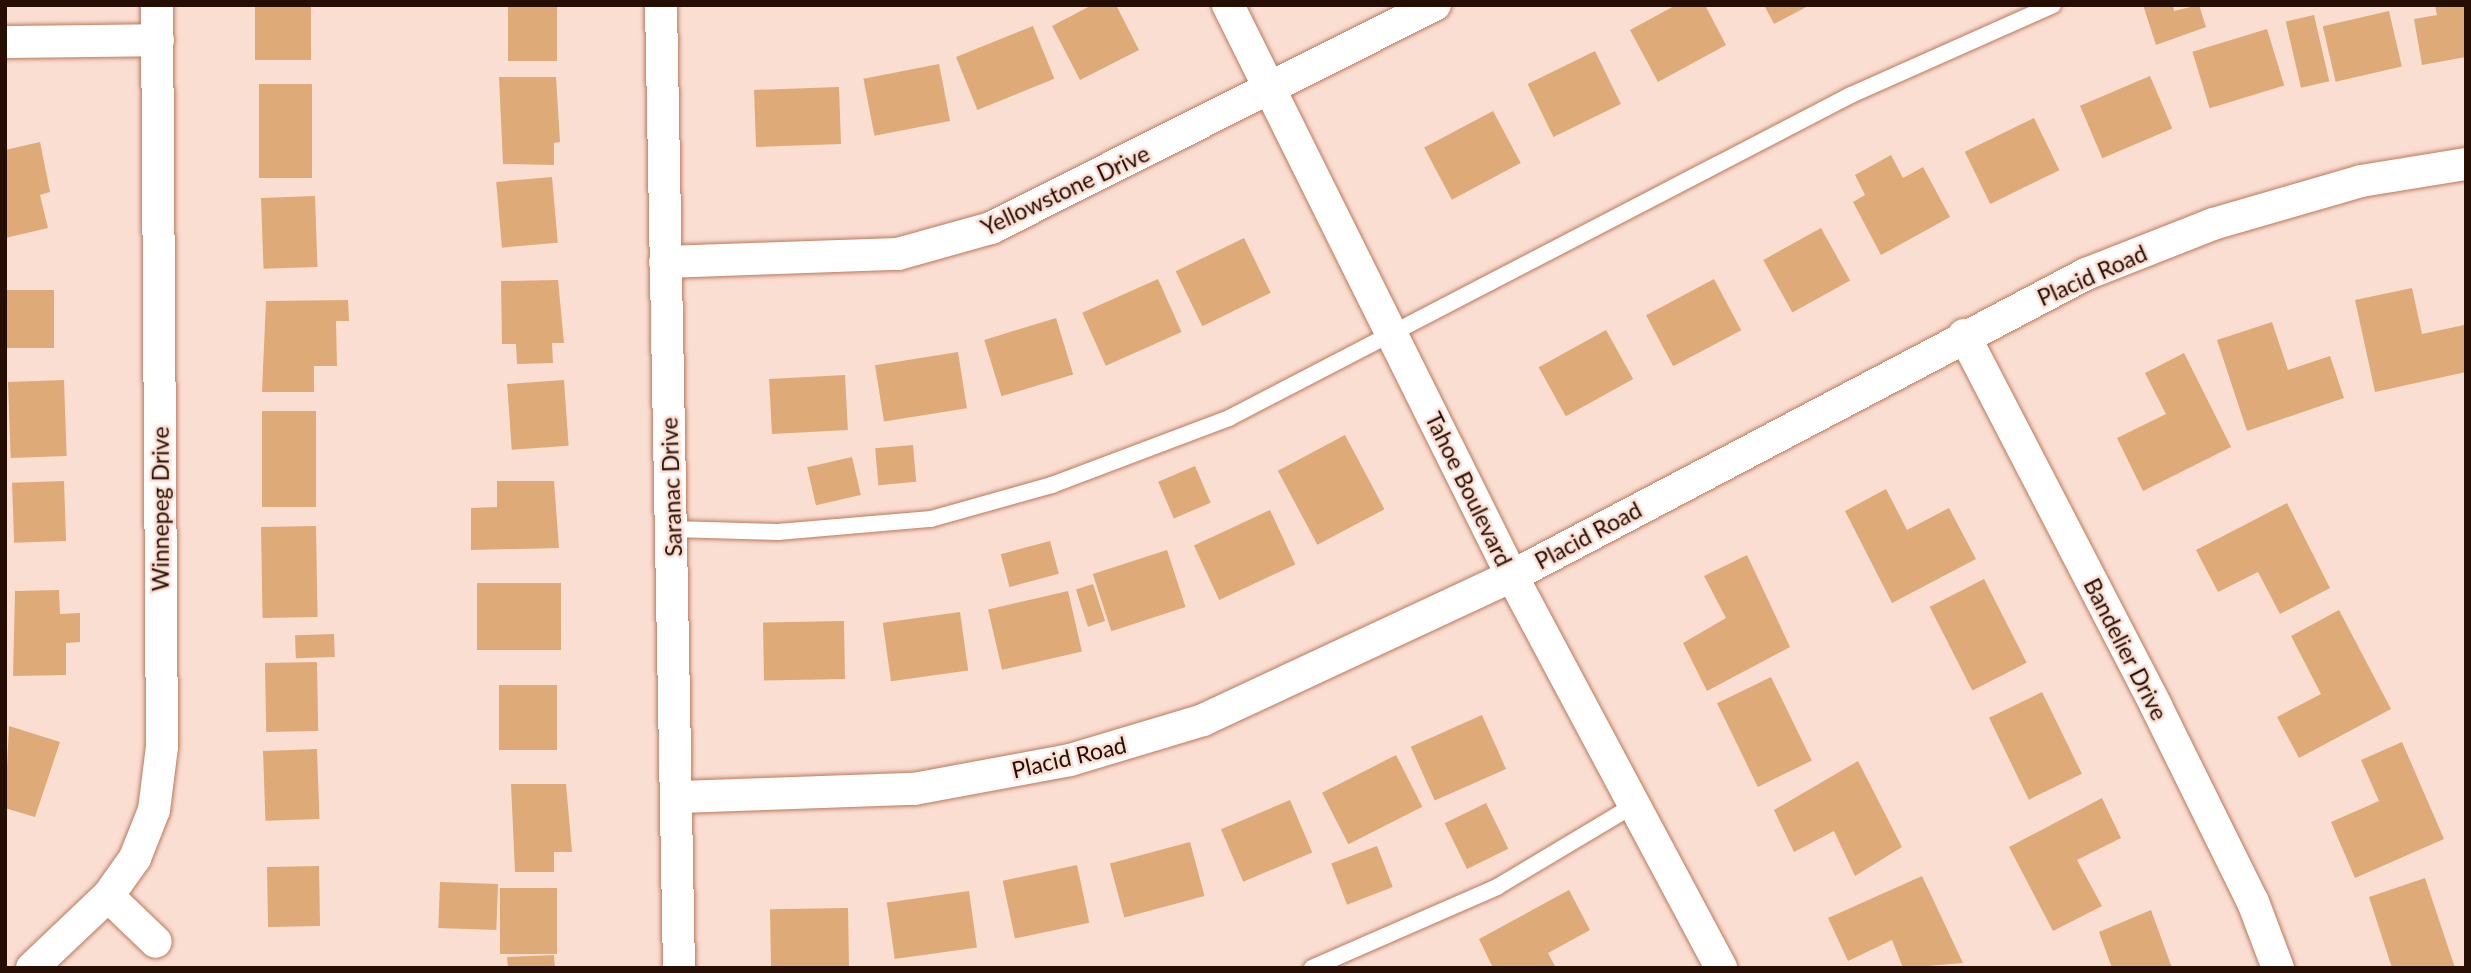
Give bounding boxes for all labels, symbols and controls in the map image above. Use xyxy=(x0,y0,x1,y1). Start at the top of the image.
street label: Yellowstone Drive xyxy=(976,139,1154,241)
street label: Placid Road xyxy=(2033,239,2151,311)
street label: Tahoe Boulevard xyxy=(1420,407,1518,571)
street label: Saranac Drive xyxy=(655,417,687,557)
street label: Winnepeg Drive xyxy=(146,427,174,591)
street label: Placid Road xyxy=(1530,495,1646,575)
street label: Bandelier Drive xyxy=(2078,573,2174,725)
street label: Placid Road xyxy=(1009,730,1129,784)

